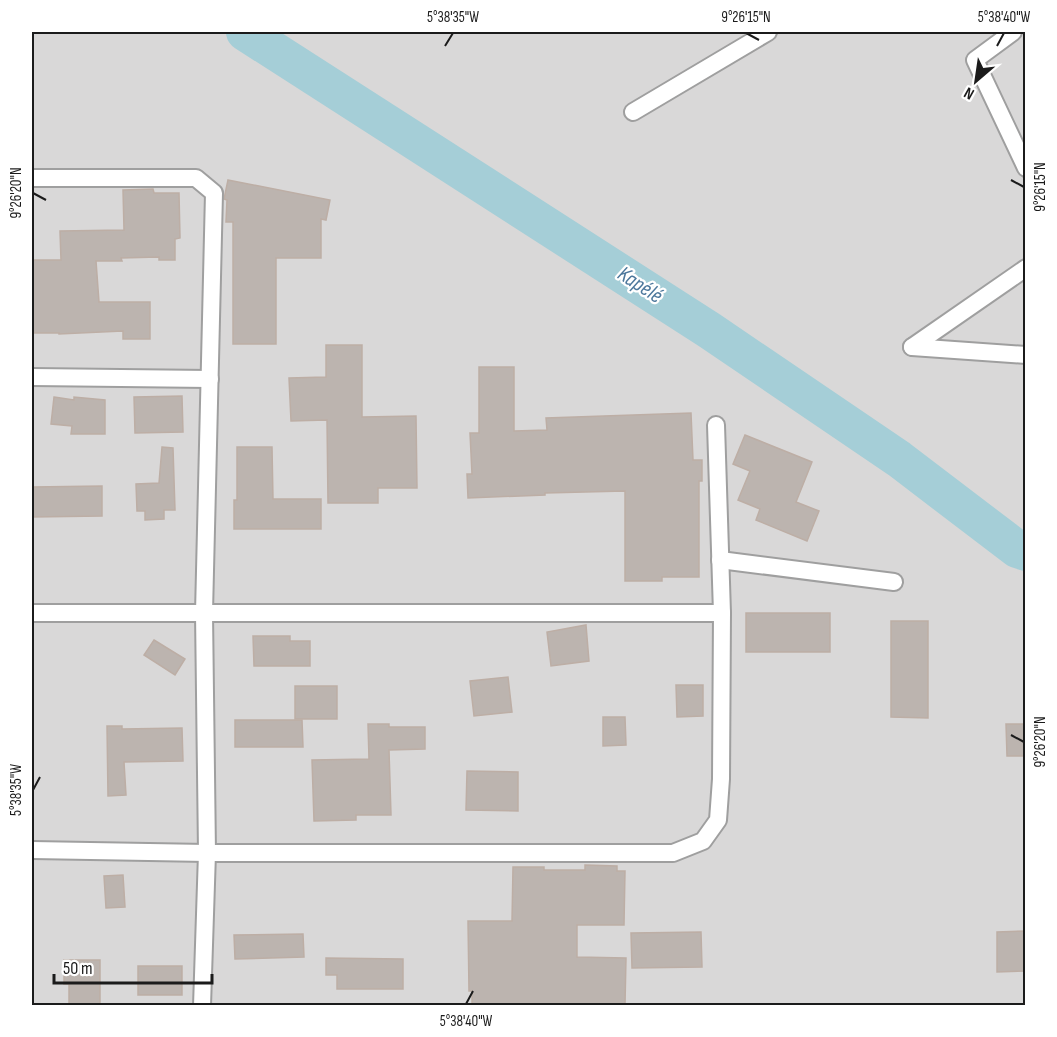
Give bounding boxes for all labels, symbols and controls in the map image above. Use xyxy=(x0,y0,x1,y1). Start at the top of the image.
text: 5°38'35"W xyxy=(427,8,479,27)
text: 9°26'15"N xyxy=(721,8,771,27)
text: 5°38'40"W xyxy=(978,8,1031,27)
north arrow xyxy=(946,51,1006,111)
text: N xyxy=(961,82,978,103)
text: 9°26'15"N xyxy=(1031,162,1050,212)
text: 9°26'20"N xyxy=(7,167,26,219)
water label: Kapélé xyxy=(612,261,668,310)
text: 9°26'20"N xyxy=(1031,716,1050,768)
text: 5°38'35"W xyxy=(7,764,26,816)
scale bar xyxy=(54,947,212,985)
text: 50 m xyxy=(63,958,93,979)
text: 5°38'40"W xyxy=(440,1012,493,1031)

